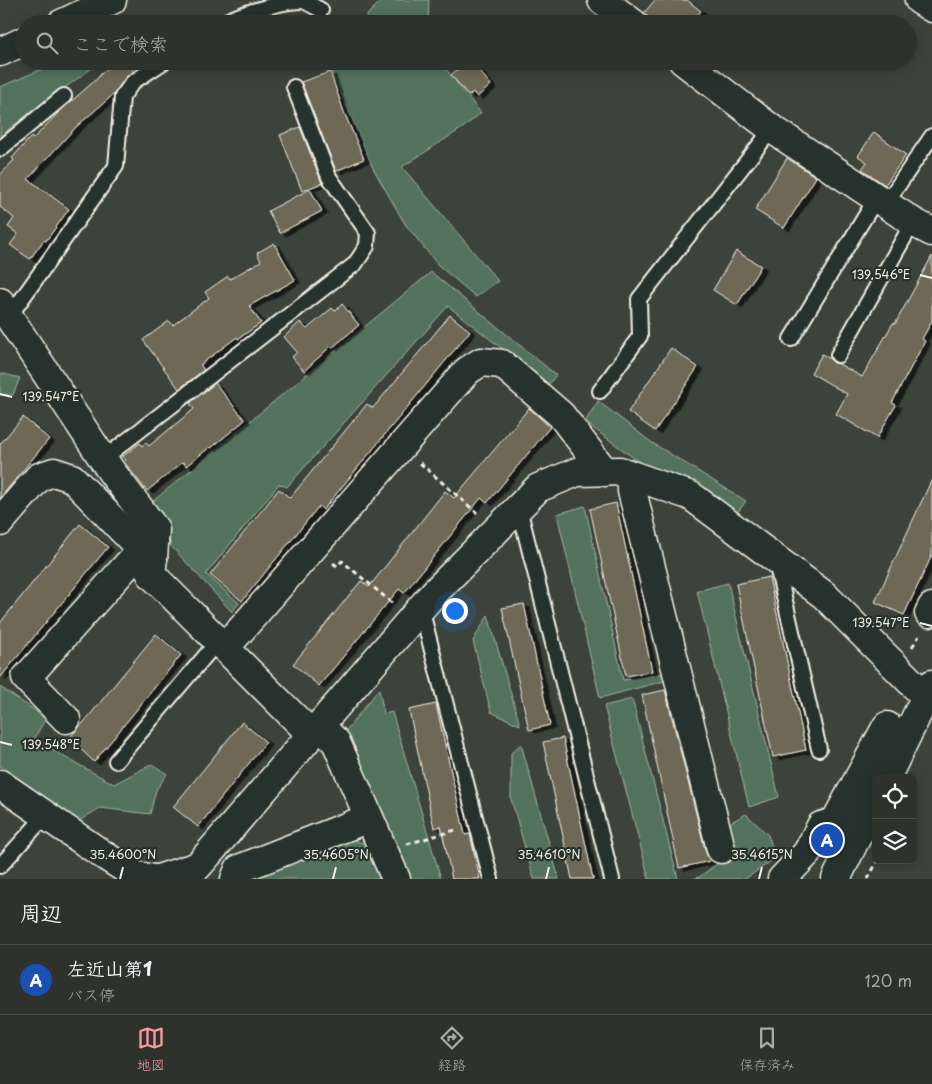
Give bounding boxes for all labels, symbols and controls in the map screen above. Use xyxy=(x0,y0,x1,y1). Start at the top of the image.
search box xyxy=(15,15,917,70)
icon: search xyxy=(33,29,61,57)
text: ここで検索 xyxy=(73,29,168,57)
text: 139.546°E xyxy=(852,265,910,283)
text: 139.547°E xyxy=(23,387,79,405)
your location xyxy=(442,598,468,624)
text: 139.547°E xyxy=(853,613,909,631)
text: 139.548°E xyxy=(22,735,80,753)
map controls xyxy=(872,774,917,864)
button: locate xyxy=(872,774,917,819)
button: layers xyxy=(872,819,917,864)
pin: A xyxy=(811,821,843,859)
text: 35.4600°N xyxy=(90,845,156,863)
text: 35.4605°N xyxy=(303,845,369,863)
text: 35.4610°N xyxy=(517,845,581,863)
text: 35.4615°N xyxy=(731,845,793,863)
text: 周辺 xyxy=(20,896,62,928)
text: 左近山第1 xyxy=(67,954,152,982)
text: A xyxy=(30,968,42,992)
text: 120 m xyxy=(865,968,912,992)
text: バス停 xyxy=(67,982,115,1006)
tab: 地図 xyxy=(137,1024,165,1075)
tab: 経路 xyxy=(438,1024,466,1075)
tab: 保存済み xyxy=(739,1024,795,1075)

